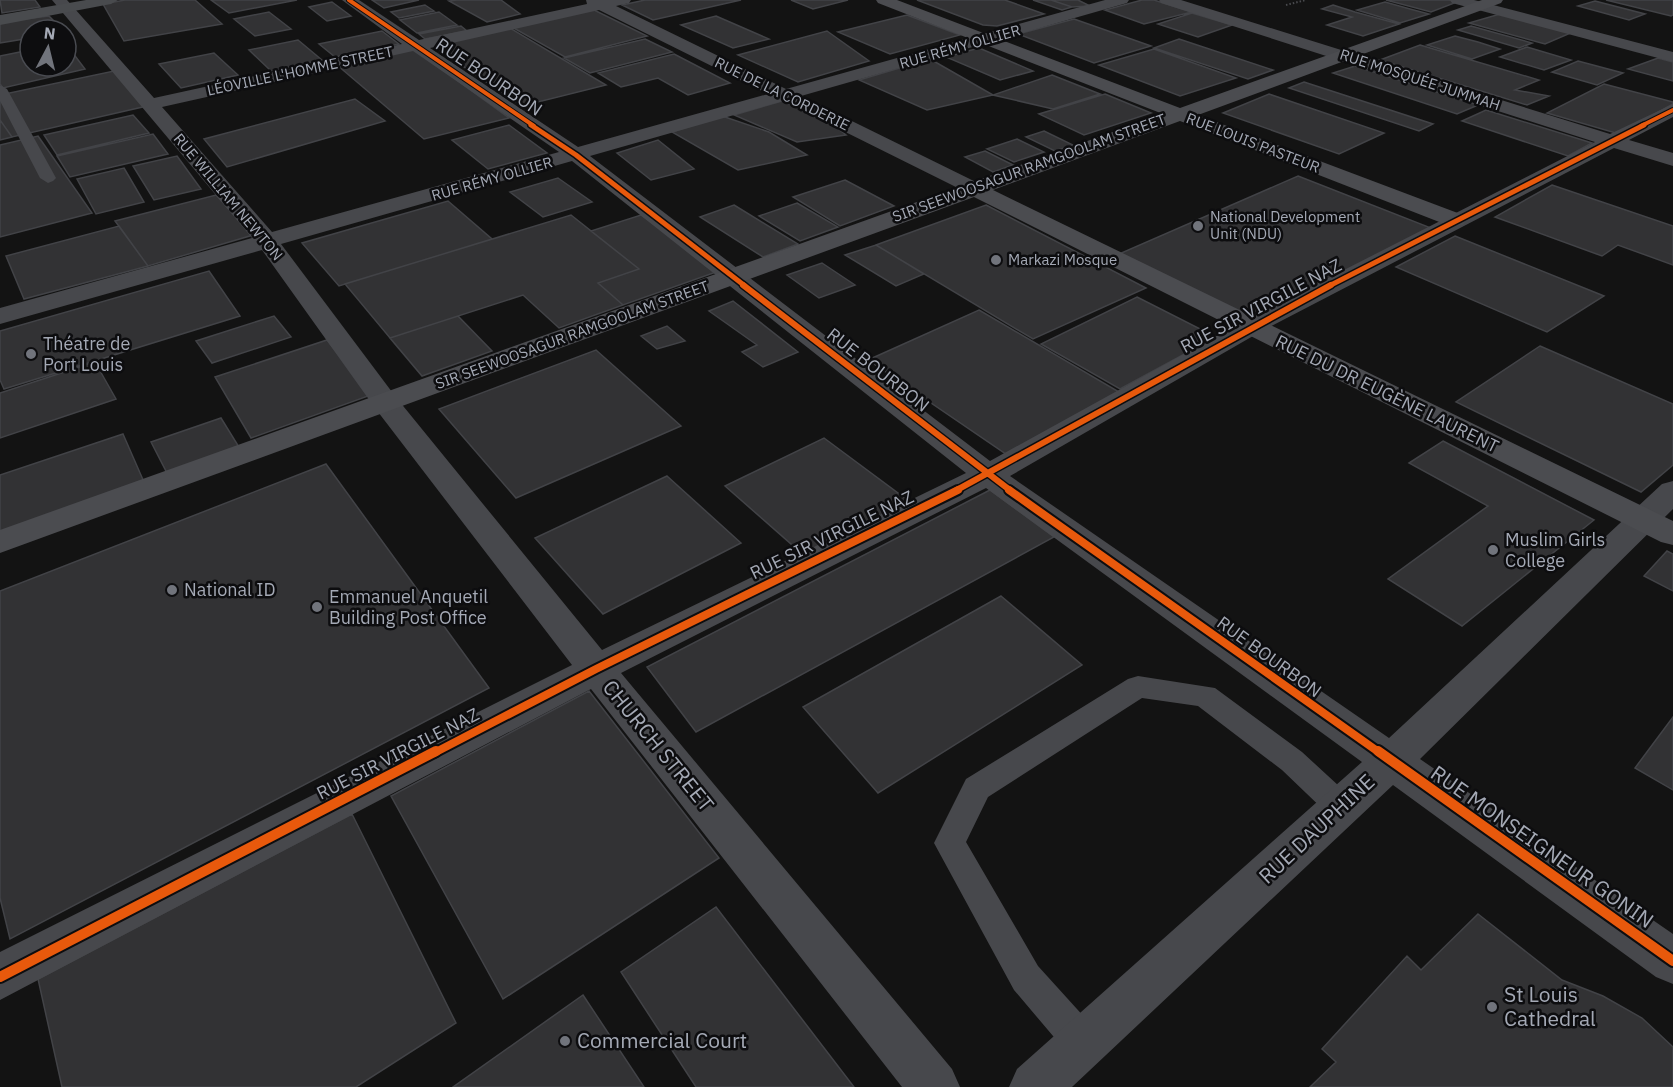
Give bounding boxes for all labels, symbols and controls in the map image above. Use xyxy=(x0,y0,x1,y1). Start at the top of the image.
north arrow xyxy=(18,18,78,78)
street label: RUE RÉMY OLLIER xyxy=(897,20,1022,73)
text: N xyxy=(43,22,57,44)
street label: RUE BOURBON xyxy=(432,32,547,121)
street label: LÉOVILLE L'HOMME STREET xyxy=(205,41,395,100)
street label: RUE MOSQUÉE JUMMAH xyxy=(1338,45,1503,114)
street label: RUE DE LA CORDERIE xyxy=(712,53,853,134)
street label: RUE LOUIS PASTEUR xyxy=(1184,108,1323,177)
street label: SIR SEEWOOSAGUR RAMGOOLAM STREET xyxy=(890,109,1168,226)
street label: RUE WILLIAM NEWTON xyxy=(170,129,287,264)
street label: RUE RÉMY OLLIER xyxy=(429,152,554,205)
place label: National Development Unit (NDU) xyxy=(1210,207,1360,243)
marker: National Development Unit (NDU) xyxy=(1191,219,1205,233)
place label: Markazi Mosque xyxy=(1008,250,1117,269)
marker: Markazi Mosque xyxy=(989,253,1003,267)
street label: RUE SIR VIRGILE NAZ xyxy=(1176,253,1345,358)
street label: SIR SEEWOOSAGUR RAMGOOLAM STREET xyxy=(433,276,711,393)
street label: RUE BOURBON xyxy=(822,322,934,417)
street label: RUE DU DR EUGÈNE LAURENT xyxy=(1272,329,1503,458)
place label: Théatre de Port Louis xyxy=(43,332,130,376)
marker: Théatre de Port Louis xyxy=(24,347,38,361)
street label: RUE SIR VIRGILE NAZ xyxy=(746,485,917,584)
place label: Muslim Girls College xyxy=(1505,528,1605,572)
marker: Muslim Girls College xyxy=(1486,543,1500,557)
place label: National ID xyxy=(184,578,276,601)
marker: National ID xyxy=(165,583,179,597)
place label: Emmanuel Anquetil Building Post Office xyxy=(329,585,488,629)
marker: Emmanuel Anquetil Building Post Office xyxy=(310,600,324,614)
street label: RUE BOURBON xyxy=(1212,611,1326,702)
street label: CHURCH STREET xyxy=(597,674,721,817)
street label: RUE SIR VIRGILE NAZ xyxy=(313,703,483,805)
street label: RUE MONSEIGNEUR GONIN xyxy=(1426,758,1660,934)
street label: RUE DAUPHINE xyxy=(1252,767,1380,889)
place label: St Louis Cathedral xyxy=(1504,980,1596,1032)
marker: St Louis Cathedral xyxy=(1485,1000,1499,1014)
place label: Commercial Court xyxy=(577,1026,747,1054)
marker: Commercial Court xyxy=(558,1034,572,1048)

